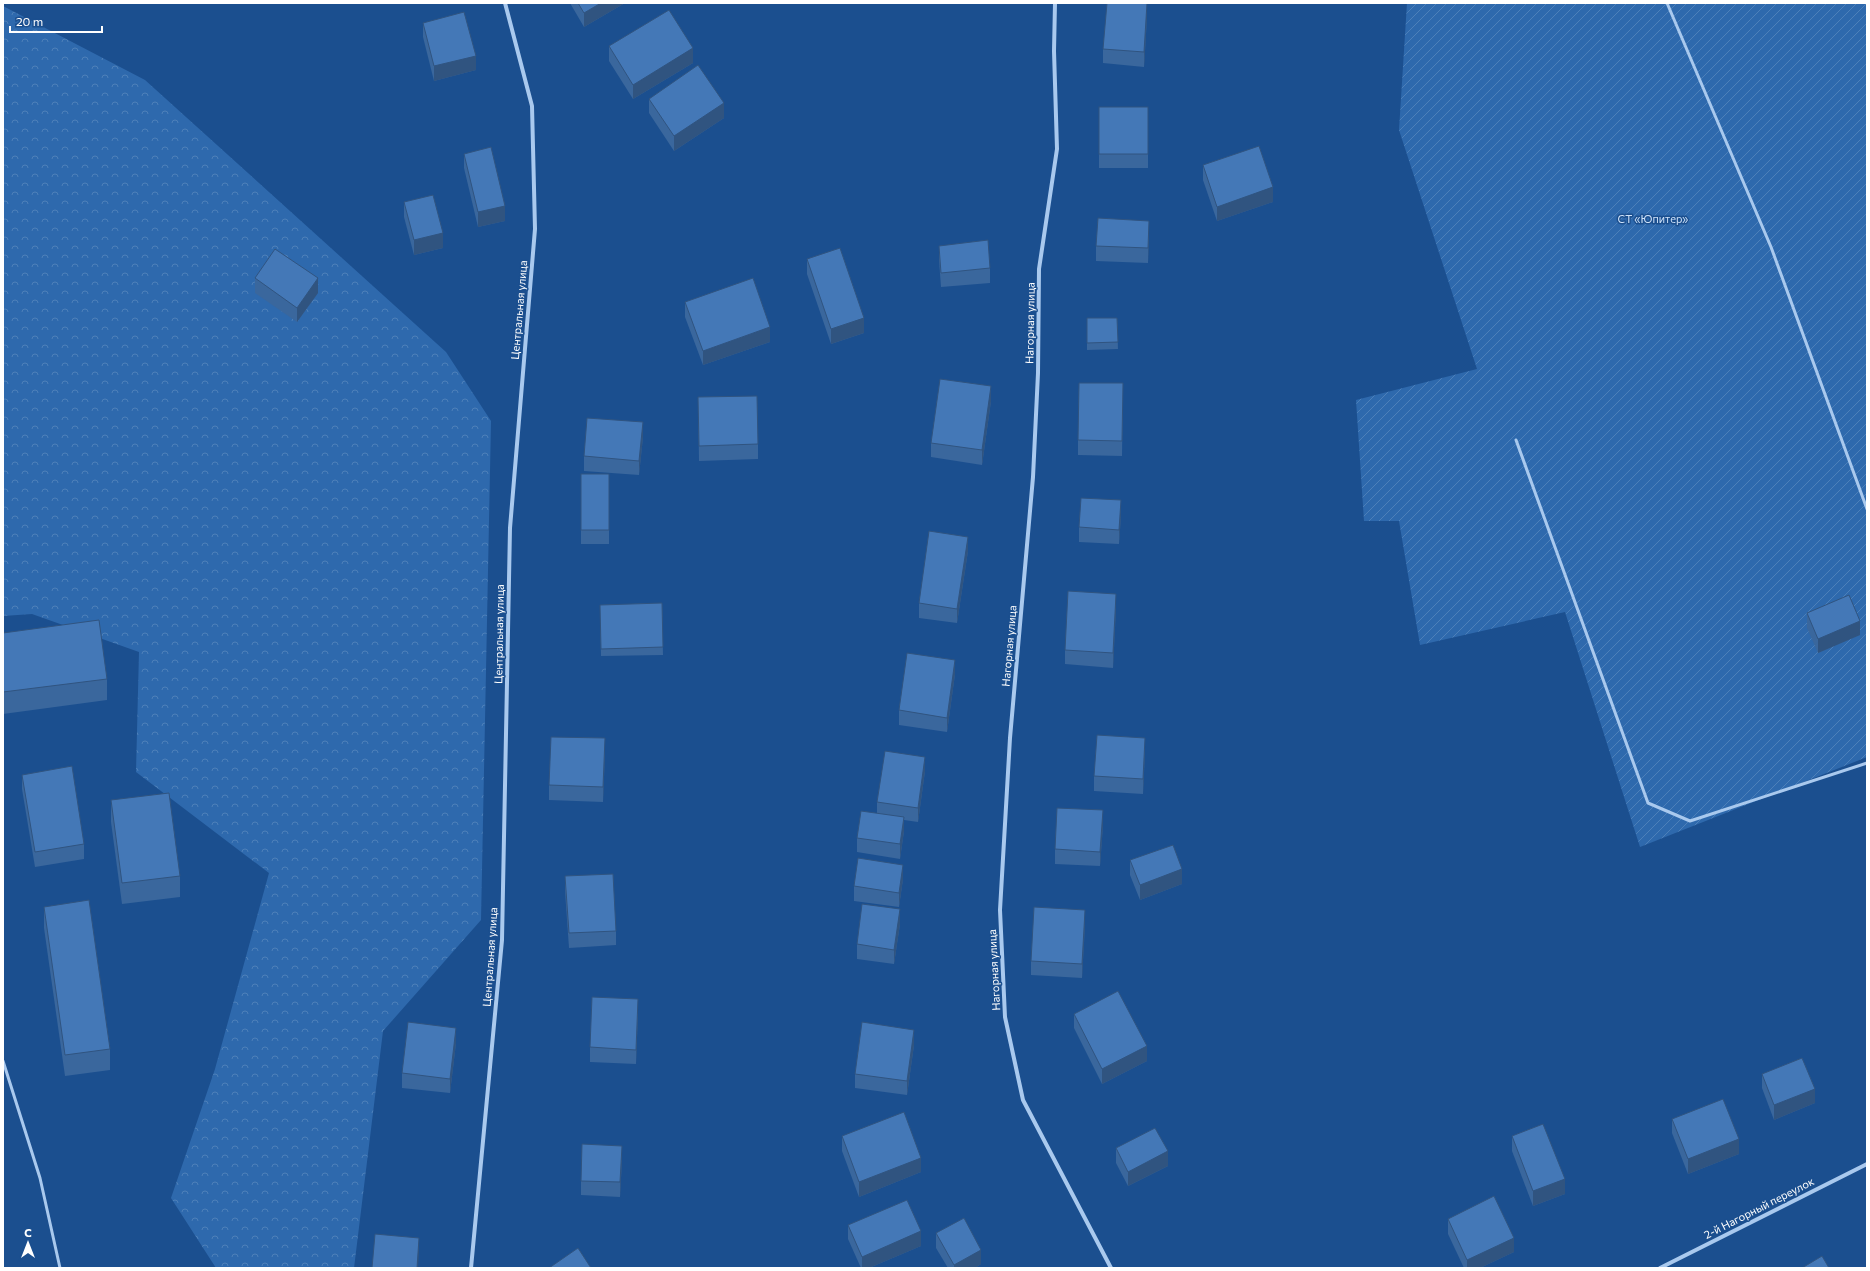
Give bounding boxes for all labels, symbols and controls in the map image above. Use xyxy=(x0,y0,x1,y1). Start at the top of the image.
scale bar xyxy=(10,8,102,34)
text: 20 m xyxy=(16,14,43,28)
park label: СТ «Юпитер» xyxy=(1618,212,1688,225)
street label: Центральная улица xyxy=(508,260,529,360)
street label: Нагорная улица xyxy=(1022,282,1037,364)
street label: Центральная улица xyxy=(491,584,506,684)
street label: Нагорная улица xyxy=(998,605,1019,687)
street label: Центральная улица xyxy=(480,907,499,1007)
street label: Нагорная улица xyxy=(985,929,1002,1011)
street label: 2-й Нагорный переулок xyxy=(1702,1174,1816,1241)
north arrow xyxy=(8,1223,48,1263)
text: С xyxy=(24,1226,32,1239)

